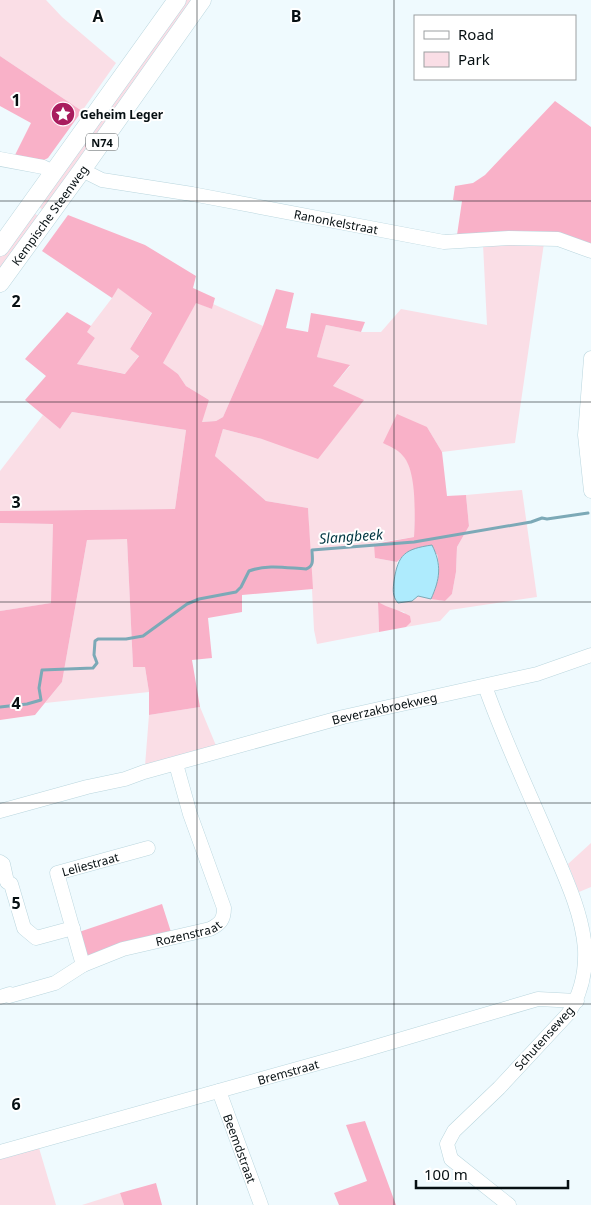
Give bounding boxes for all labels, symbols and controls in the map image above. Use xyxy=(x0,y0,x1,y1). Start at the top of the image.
text: A xyxy=(92,5,104,27)
text: B xyxy=(291,5,301,27)
legend xyxy=(414,15,576,80)
text: Road xyxy=(458,24,494,44)
text: Park xyxy=(458,49,490,69)
text: 1 xyxy=(11,89,21,111)
place icon: Geheim Leger xyxy=(50,101,76,127)
place label: Geheim Leger xyxy=(80,106,164,123)
road number: N74 xyxy=(86,134,118,150)
street label: Kempische Steenweg xyxy=(7,161,92,269)
street label: Ranonkelstraat xyxy=(293,205,380,238)
text: 2 xyxy=(11,290,21,312)
text: 3 xyxy=(11,491,21,513)
water label: Slangbeek xyxy=(318,524,385,548)
street label: Beverzakbroekweg xyxy=(330,688,438,728)
text: 4 xyxy=(11,692,21,714)
street label: Leliestraat xyxy=(60,848,121,880)
text: 5 xyxy=(11,892,21,914)
street label: Rozenstraat xyxy=(154,916,226,950)
street label: Schutenseweg xyxy=(510,1002,578,1074)
street label: Bremstraat xyxy=(255,1055,321,1088)
text: 6 xyxy=(11,1093,21,1115)
street label: Beemdstraat xyxy=(220,1111,261,1186)
scale bar xyxy=(416,1158,568,1190)
text: 100 m xyxy=(424,1164,468,1184)

